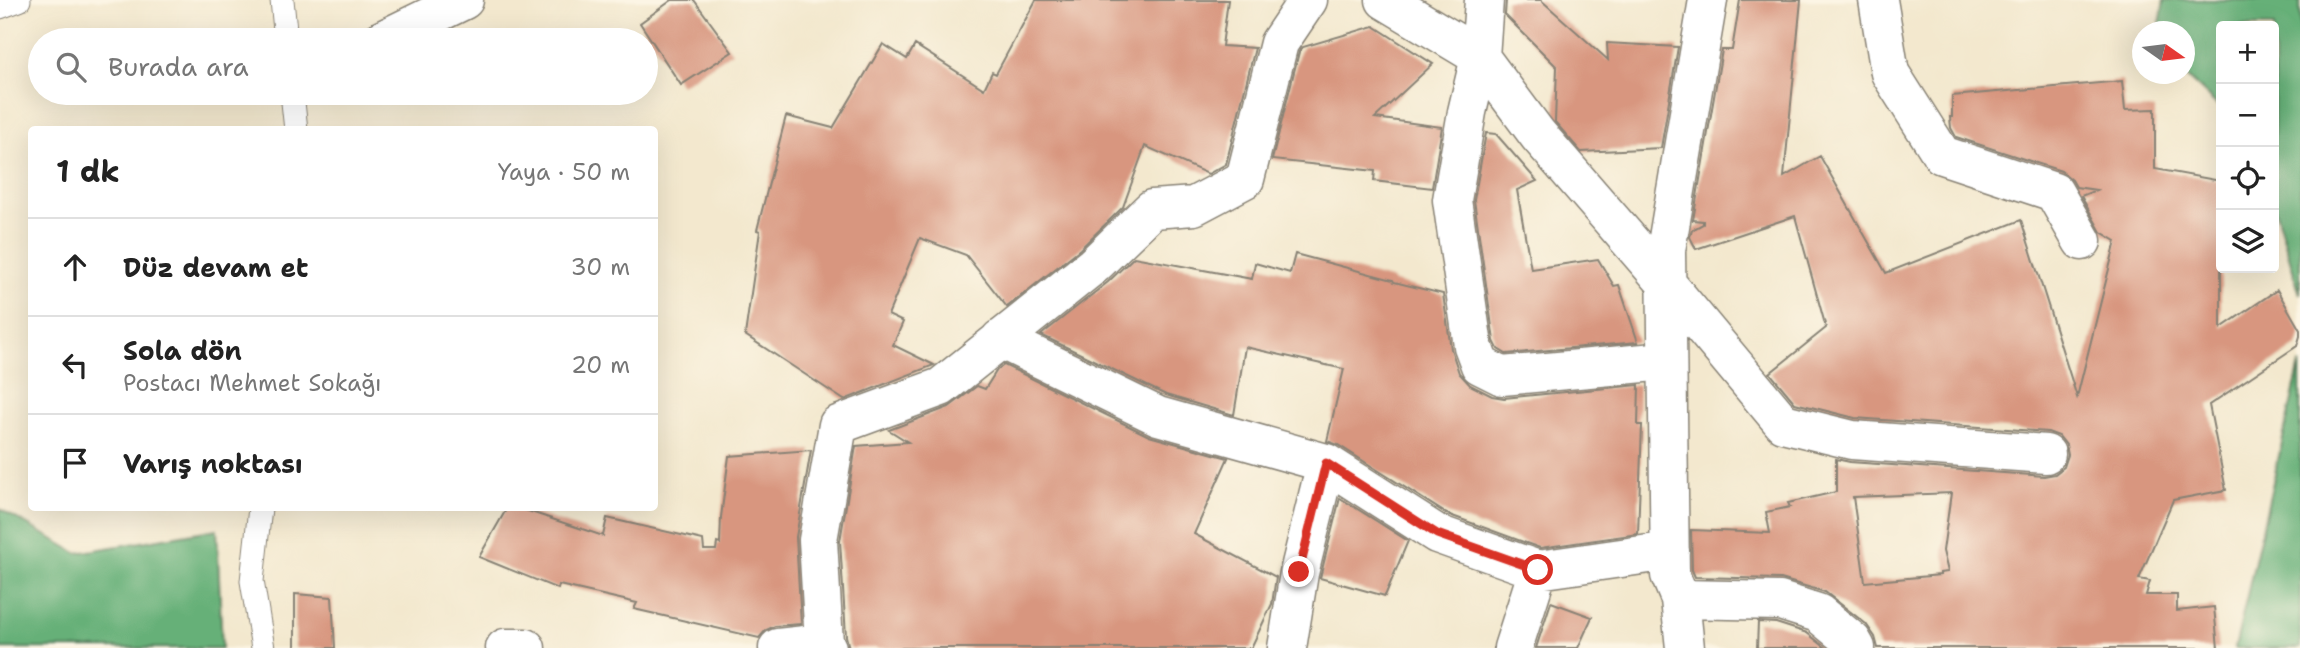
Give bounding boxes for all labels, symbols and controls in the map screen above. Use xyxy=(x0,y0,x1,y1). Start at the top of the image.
north arrow xyxy=(2132,21,2195,84)
map controls xyxy=(2216,21,2279,273)
button: + xyxy=(2216,21,2279,84)
search box xyxy=(28,28,658,105)
icon: search xyxy=(52,48,90,86)
text: Burada ara xyxy=(108,49,249,84)
button: − xyxy=(2216,84,2279,147)
button: locate xyxy=(2216,147,2279,210)
text: 1 dk xyxy=(56,151,120,192)
text: Yaya · 50 m xyxy=(498,157,630,187)
button: layers xyxy=(2216,210,2279,273)
icon: ahead xyxy=(56,248,94,286)
text: Düz devam et xyxy=(123,250,308,285)
text: 30 m xyxy=(571,252,630,282)
text: Sola dön xyxy=(123,333,242,368)
icon: left xyxy=(56,346,94,384)
text: 20 m xyxy=(571,350,630,380)
text: Postacı Mehmet Sokağı xyxy=(123,368,382,398)
icon: arrive xyxy=(56,444,94,482)
text: Varış noktası xyxy=(123,446,303,481)
route start xyxy=(1522,554,1553,585)
route end xyxy=(1283,556,1314,587)

